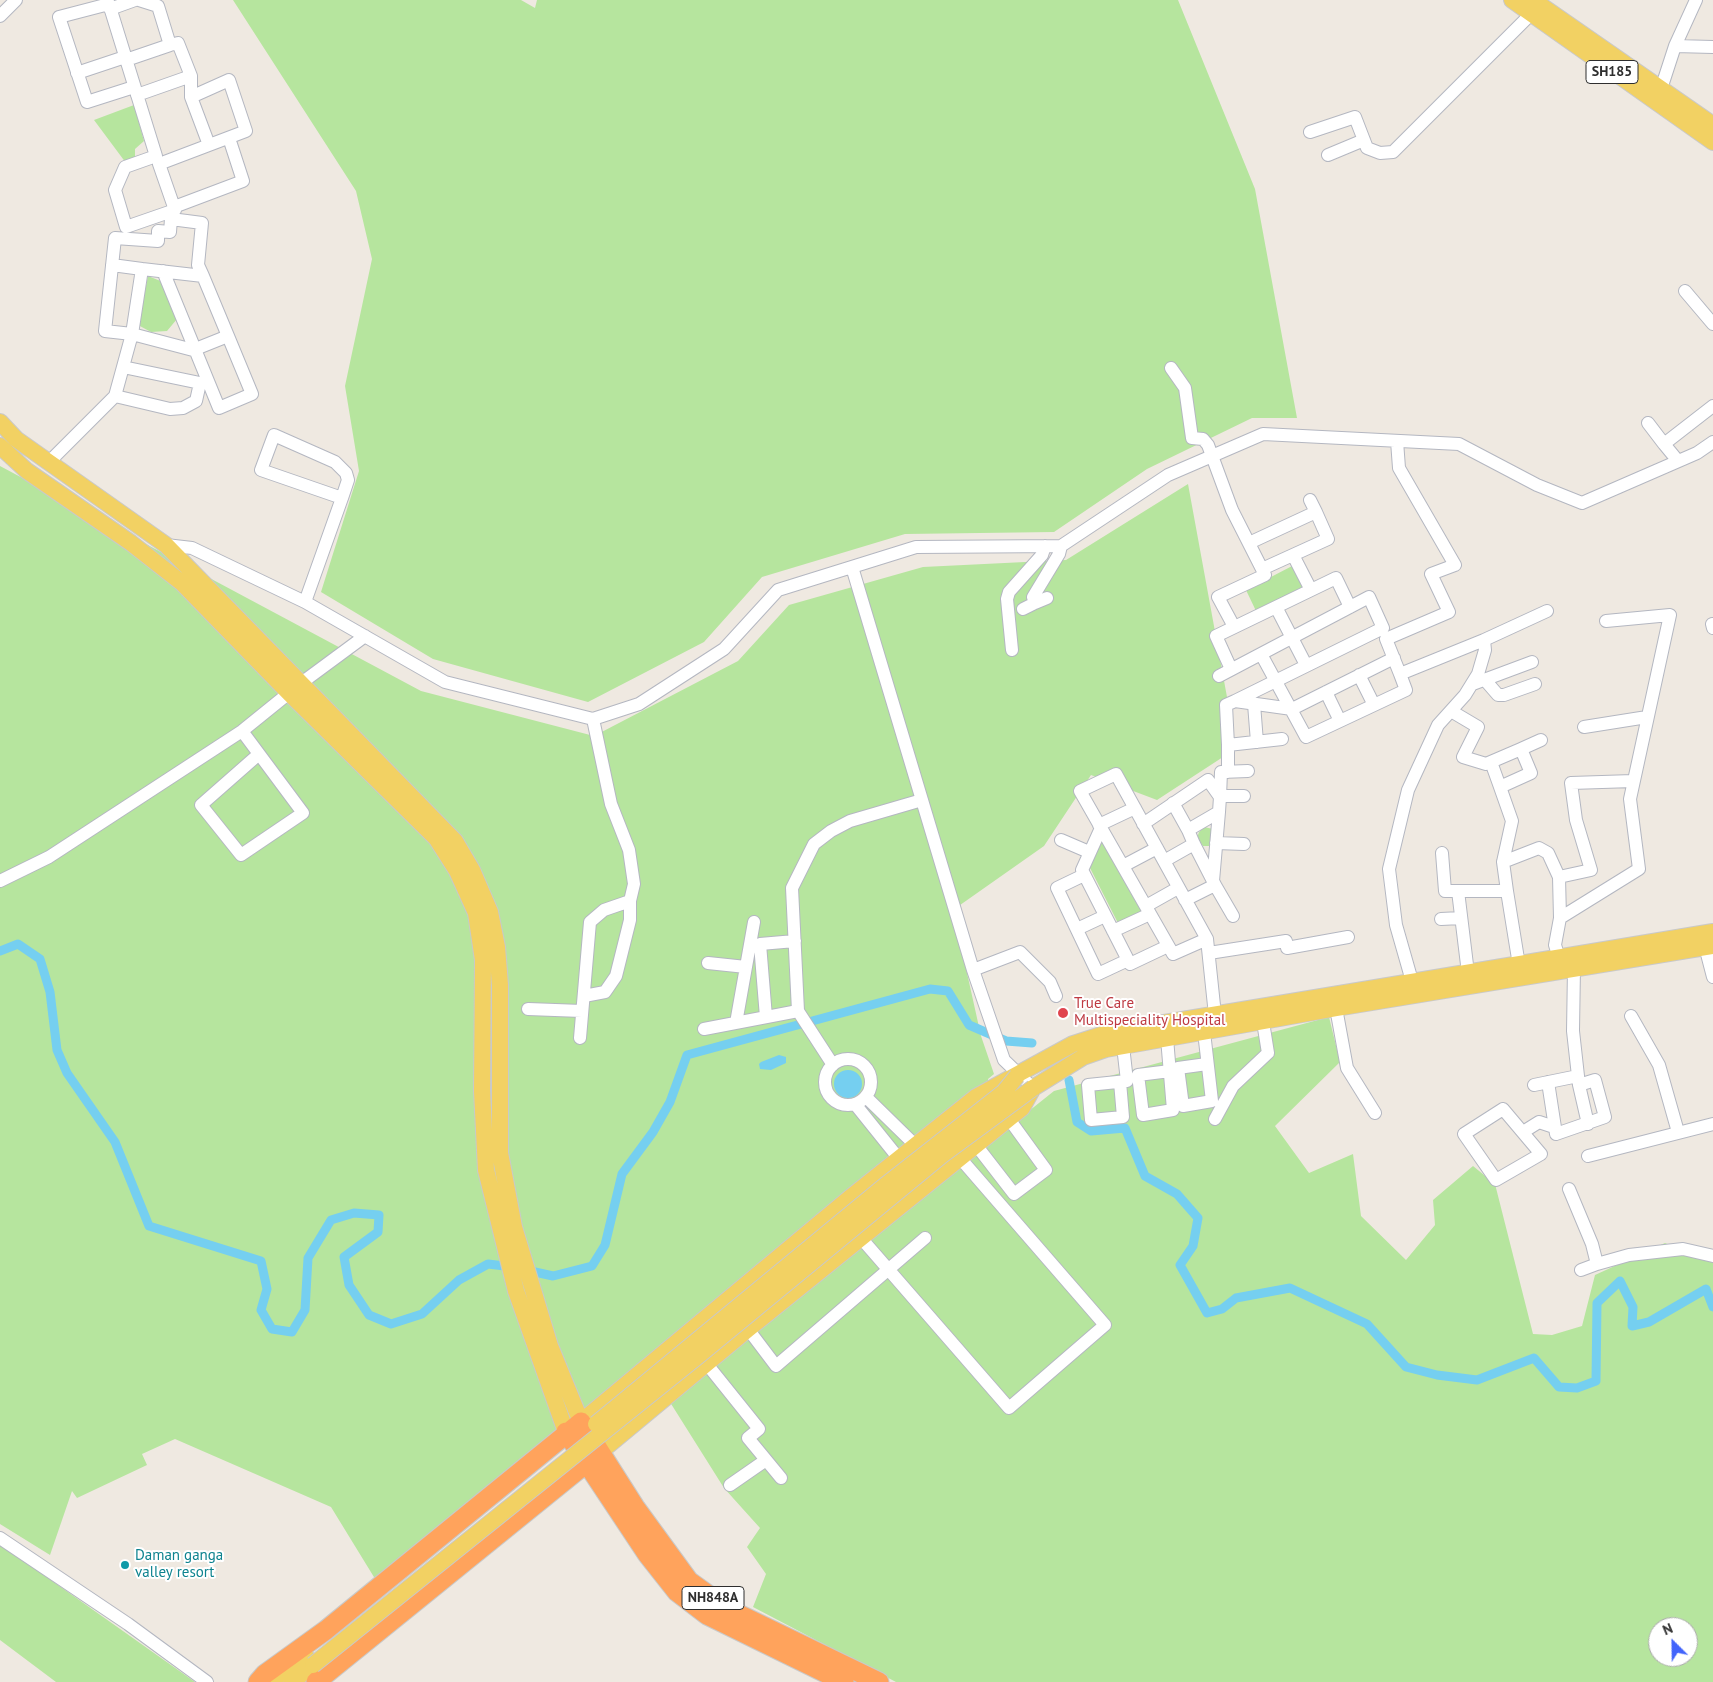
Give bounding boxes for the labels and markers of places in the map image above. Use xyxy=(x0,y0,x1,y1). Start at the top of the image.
place label: True Care Multispeciality Hospital xyxy=(1074,995,1225,1030)
marker: True Care Multispeciality Hospital xyxy=(1056,1006,1070,1020)
place label: Daman ganga valley resort xyxy=(135,1547,223,1582)
marker: Daman ganga valley resort xyxy=(119,1559,131,1571)

